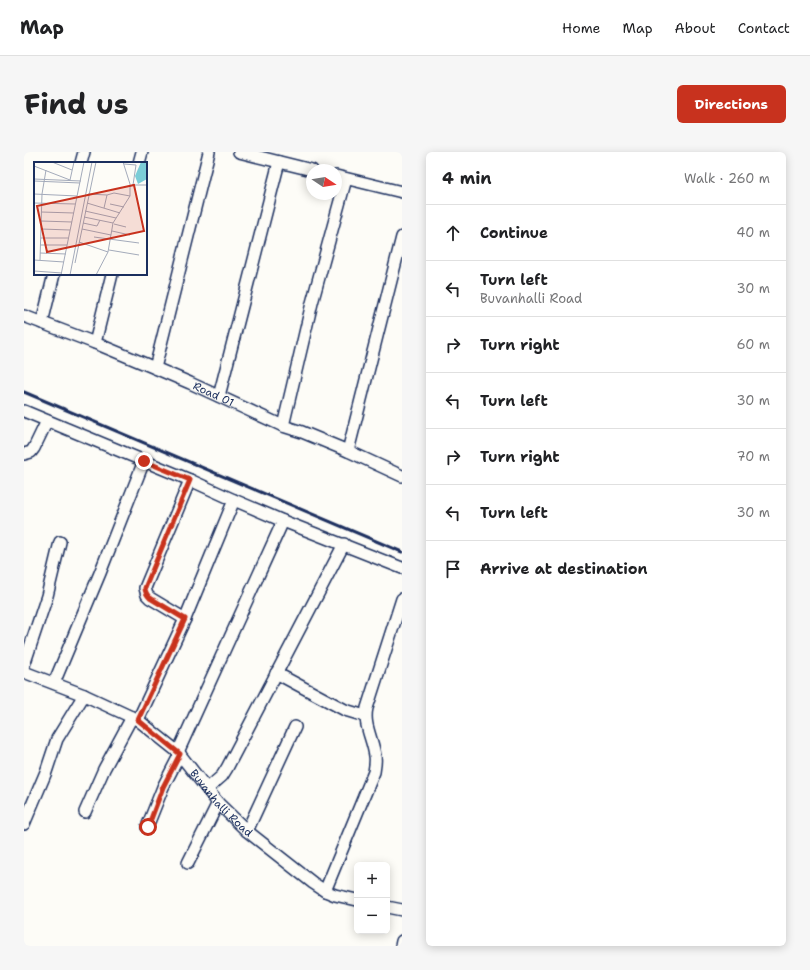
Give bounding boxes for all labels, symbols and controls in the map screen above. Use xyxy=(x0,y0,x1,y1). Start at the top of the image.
text: Map xyxy=(20,15,64,40)
text: Home xyxy=(562,19,601,37)
text: Map xyxy=(623,19,653,37)
text: About xyxy=(675,19,716,37)
text: Contact xyxy=(738,19,790,37)
text: Find us xyxy=(24,85,129,123)
button: Directions xyxy=(677,85,786,123)
inset map xyxy=(34,162,147,275)
north arrow xyxy=(306,164,342,200)
text: 4 min xyxy=(442,167,492,189)
text: Walk · 260 m xyxy=(684,170,770,187)
icon: ahead xyxy=(442,222,464,244)
text: Continue xyxy=(480,223,548,243)
text: 40 m xyxy=(736,224,770,241)
text: Turn left xyxy=(480,270,548,290)
icon: left xyxy=(442,278,464,300)
text: 30 m xyxy=(736,280,770,297)
text: Buvanhalli Road xyxy=(480,290,582,307)
icon: right xyxy=(442,334,464,356)
text: Turn right xyxy=(480,335,560,355)
text: 60 m xyxy=(737,336,770,353)
street label: Road 01 xyxy=(191,378,236,410)
icon: left xyxy=(442,390,464,412)
text: Turn left xyxy=(480,391,548,411)
text: 30 m xyxy=(736,392,770,409)
icon: right xyxy=(442,446,464,468)
text: Turn right xyxy=(480,447,560,467)
text: 70 m xyxy=(736,448,770,465)
route end xyxy=(135,452,153,470)
icon: left xyxy=(442,502,464,524)
text: Turn left xyxy=(480,503,548,523)
text: 30 m xyxy=(736,504,770,521)
icon: arrive xyxy=(442,558,464,580)
text: Arrive at destination xyxy=(480,559,648,579)
street label: Buvanhalli Road xyxy=(187,766,256,840)
route start xyxy=(139,818,157,836)
map controls xyxy=(354,862,390,934)
button: + xyxy=(354,862,390,898)
button: − xyxy=(354,898,390,934)

